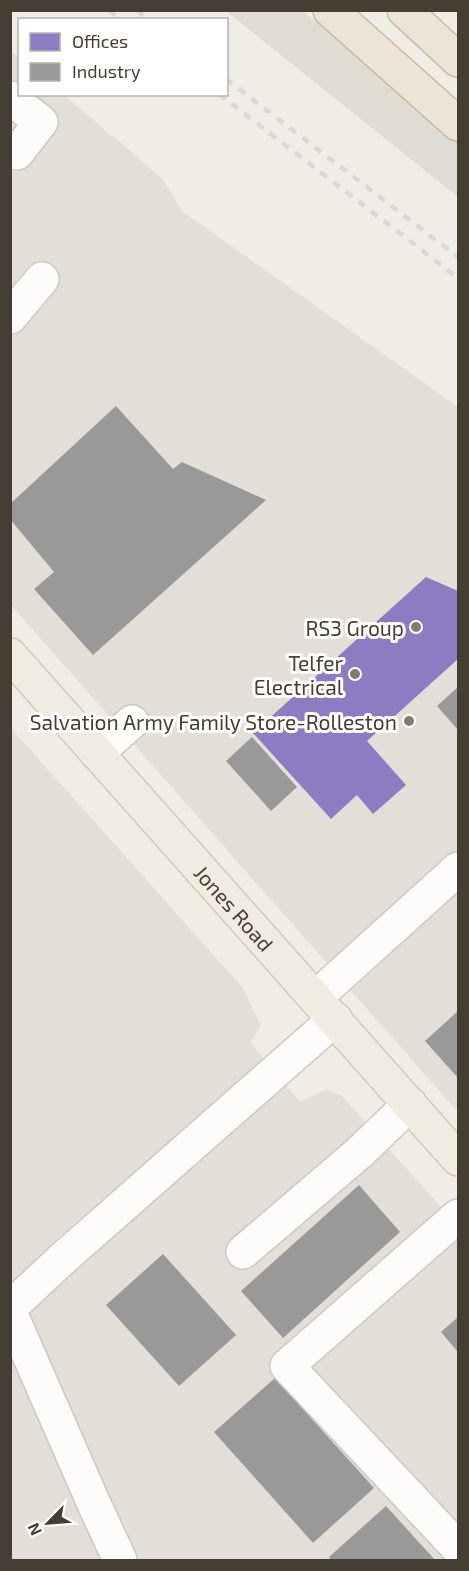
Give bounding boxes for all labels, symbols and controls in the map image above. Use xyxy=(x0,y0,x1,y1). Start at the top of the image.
legend xyxy=(18,18,228,96)
text: Offices xyxy=(72,30,128,52)
text: Industry xyxy=(72,60,141,82)
place label: RS3 Group xyxy=(305,615,404,640)
marker: RS3 Group xyxy=(409,620,423,634)
place label: Telfer Electrical xyxy=(254,650,344,699)
marker: Telfer Electrical xyxy=(348,667,362,681)
place label: Salvation Army Family Store-Rolleston xyxy=(30,709,397,734)
marker: Salvation Army Family Store-Rolleston xyxy=(402,714,416,728)
street label: Jones Road xyxy=(190,860,279,956)
north arrow xyxy=(18,1493,78,1553)
text: N xyxy=(23,1520,45,1539)

